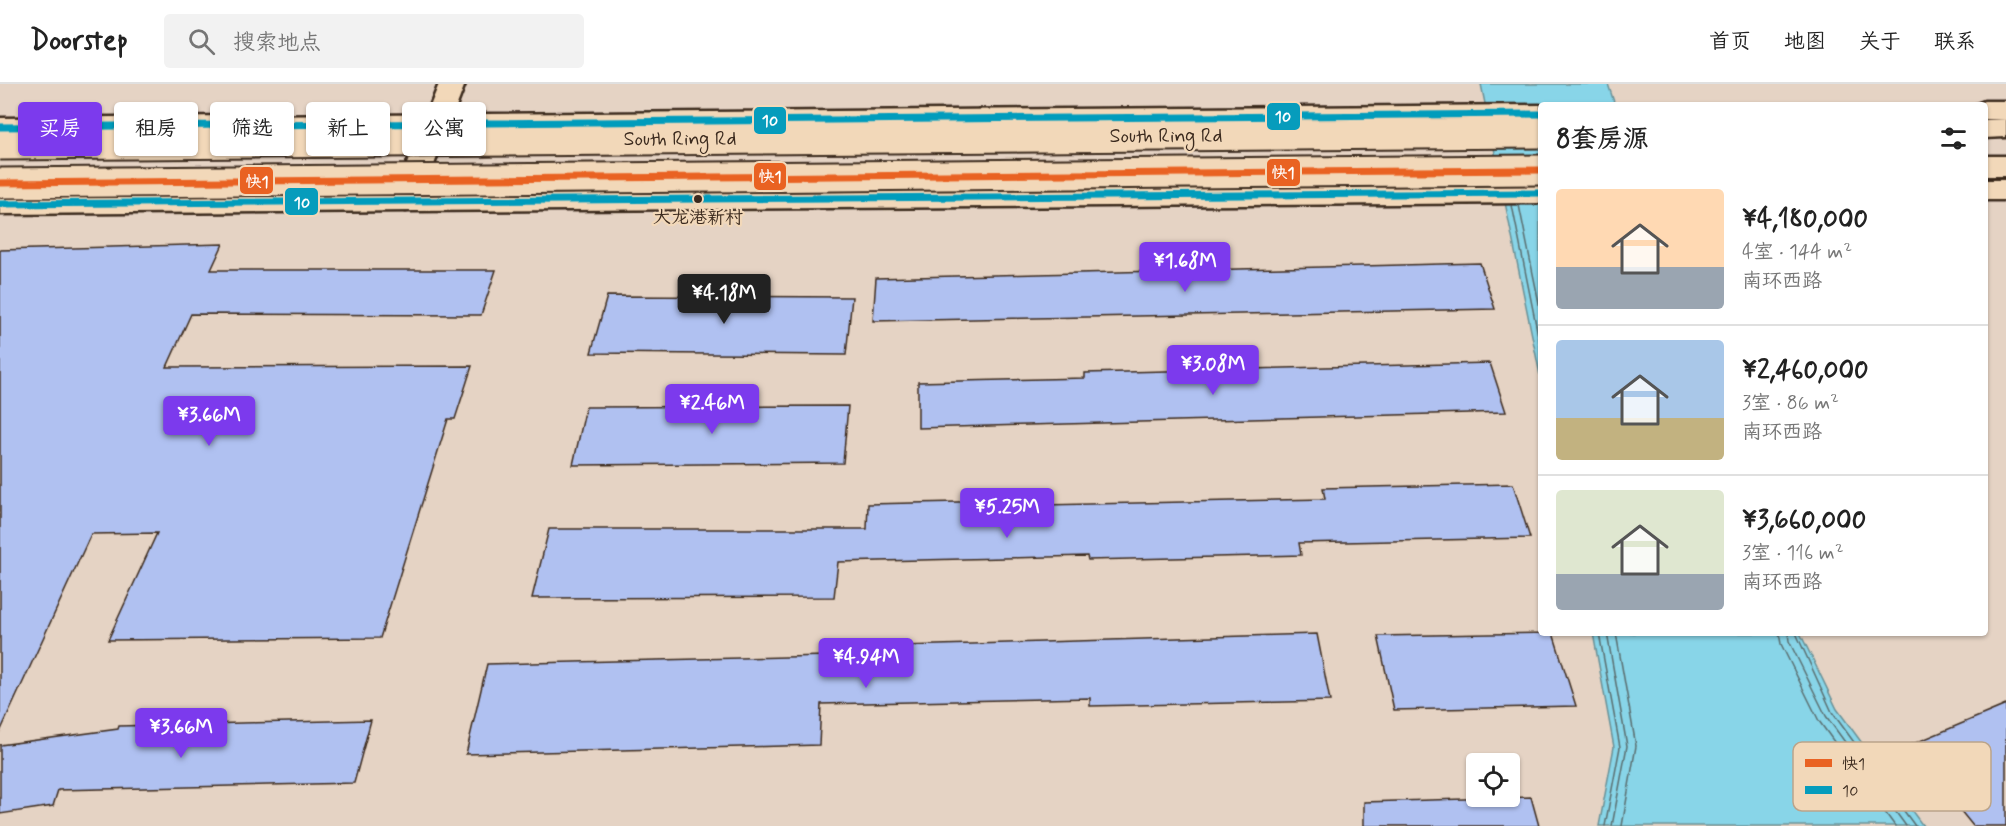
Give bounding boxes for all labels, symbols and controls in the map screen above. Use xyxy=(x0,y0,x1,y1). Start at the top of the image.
search box xyxy=(164,14,584,68)
text: Doorstep xyxy=(30,23,128,60)
icon: search xyxy=(185,25,218,58)
text: 首页 xyxy=(1709,28,1751,56)
text: 地图 xyxy=(1784,28,1826,56)
text: 关于 xyxy=(1859,28,1901,56)
text: 联系 xyxy=(1934,28,1976,56)
text: 搜索地点 xyxy=(233,29,321,57)
chip: 买房 xyxy=(18,102,102,156)
chip: 租房 xyxy=(114,102,198,156)
chip: 筛选 xyxy=(210,102,294,156)
chip: 新上 xyxy=(306,102,390,156)
chip: 公寓 xyxy=(402,102,486,156)
line badge: 10 xyxy=(1266,102,1301,131)
line badge: 10 xyxy=(753,106,787,135)
text: 10 xyxy=(1275,107,1291,128)
text: 10 xyxy=(762,111,778,132)
icon: filters xyxy=(1937,122,1970,155)
street label: South Ring Rd xyxy=(1109,123,1223,151)
text: 8套房源 xyxy=(1556,123,1649,157)
street label: South Ring Rd xyxy=(623,126,737,154)
line badge: 快1 xyxy=(1266,158,1301,187)
line badge: 快1 xyxy=(753,162,787,191)
text: 快1 xyxy=(1271,163,1295,184)
line badge: 快1 xyxy=(239,166,274,195)
text: 快1 xyxy=(758,167,782,188)
text: 快1 xyxy=(245,172,269,193)
line badge: 10 xyxy=(284,187,319,216)
text: 10 xyxy=(294,193,310,214)
marker: 大龙港新村 xyxy=(692,193,704,205)
text: ¥4,180,000 xyxy=(1742,203,1868,237)
place label: 大龙港新村 xyxy=(653,206,743,230)
icon: home xyxy=(1604,213,1676,285)
text: 4室 · 144 m² xyxy=(1742,239,1852,266)
pin: ¥1.68M xyxy=(1136,242,1234,293)
text: ¥1.68M xyxy=(1153,248,1217,275)
text: 南环西路 xyxy=(1742,268,1822,295)
pin: ¥4.18M xyxy=(675,274,773,325)
text: ¥4.18M xyxy=(692,280,756,307)
pin: ¥3.08M xyxy=(1164,345,1262,396)
text: ¥3.08M xyxy=(1181,351,1245,378)
text: ¥2,460,000 xyxy=(1742,354,1869,388)
icon: home xyxy=(1604,364,1676,436)
pin: ¥2.46M xyxy=(663,384,761,435)
text: ¥2.46M xyxy=(679,390,745,417)
text: 3室 · 86 m² xyxy=(1742,390,1839,417)
pin: ¥3.66M xyxy=(160,396,258,447)
text: ¥3.66M xyxy=(177,402,241,429)
text: 南环西路 xyxy=(1742,419,1822,446)
pin: ¥5.25M xyxy=(958,488,1056,539)
text: ¥5.25M xyxy=(974,494,1040,521)
text: ¥3,660,000 xyxy=(1742,504,1866,538)
icon: home xyxy=(1604,514,1676,586)
text: 3室 · 116 m² xyxy=(1742,540,1844,567)
text: 南环西路 xyxy=(1742,569,1822,596)
pin: ¥4.94M xyxy=(817,638,915,689)
text: ¥4.94M xyxy=(833,644,899,671)
pin: ¥3.66M xyxy=(132,708,230,759)
text: ¥3.66M xyxy=(149,714,213,741)
legend xyxy=(1793,742,1991,811)
map controls xyxy=(1466,753,1520,807)
button: locate xyxy=(1466,753,1520,807)
text: 快1 xyxy=(1842,754,1865,775)
text: 10 xyxy=(1842,781,1858,802)

